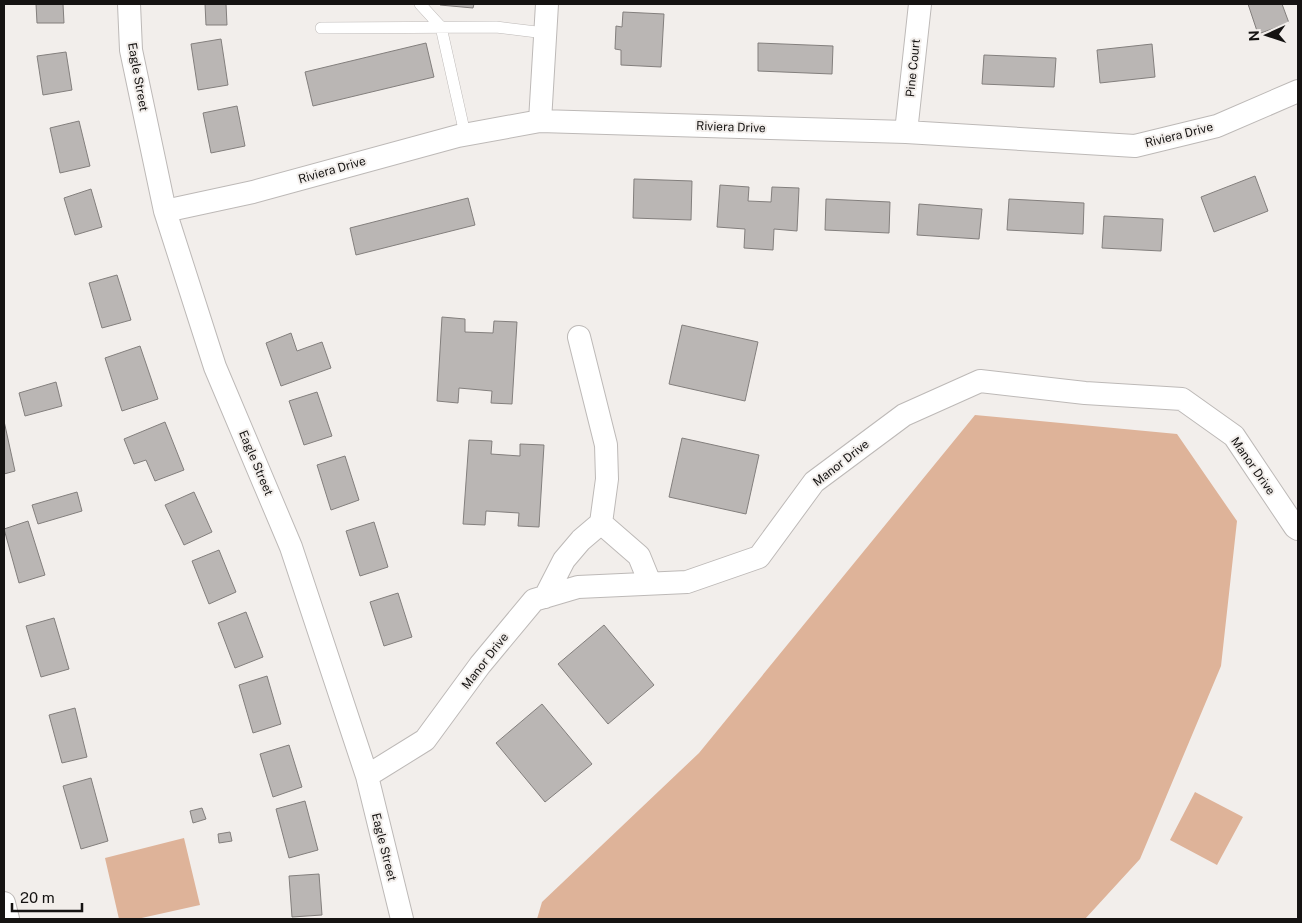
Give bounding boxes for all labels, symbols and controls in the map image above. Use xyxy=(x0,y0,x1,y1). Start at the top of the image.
north arrow xyxy=(1242,10,1292,60)
text: N xyxy=(1246,30,1262,42)
street label: Pine Court xyxy=(903,38,923,98)
street label: Eagle Street xyxy=(125,42,151,113)
street label: Riviera Drive xyxy=(696,119,766,135)
street label: Riviera Drive xyxy=(1144,120,1215,150)
street label: Riviera Drive xyxy=(297,154,368,186)
street label: Eagle Street xyxy=(236,428,276,498)
street label: Manor Drive xyxy=(1228,434,1278,498)
street label: Manor Drive xyxy=(810,437,872,489)
street label: Manor Drive xyxy=(459,630,511,692)
street label: Eagle Street xyxy=(369,812,399,883)
scale bar xyxy=(12,880,82,912)
text: 20 m xyxy=(20,889,55,906)

